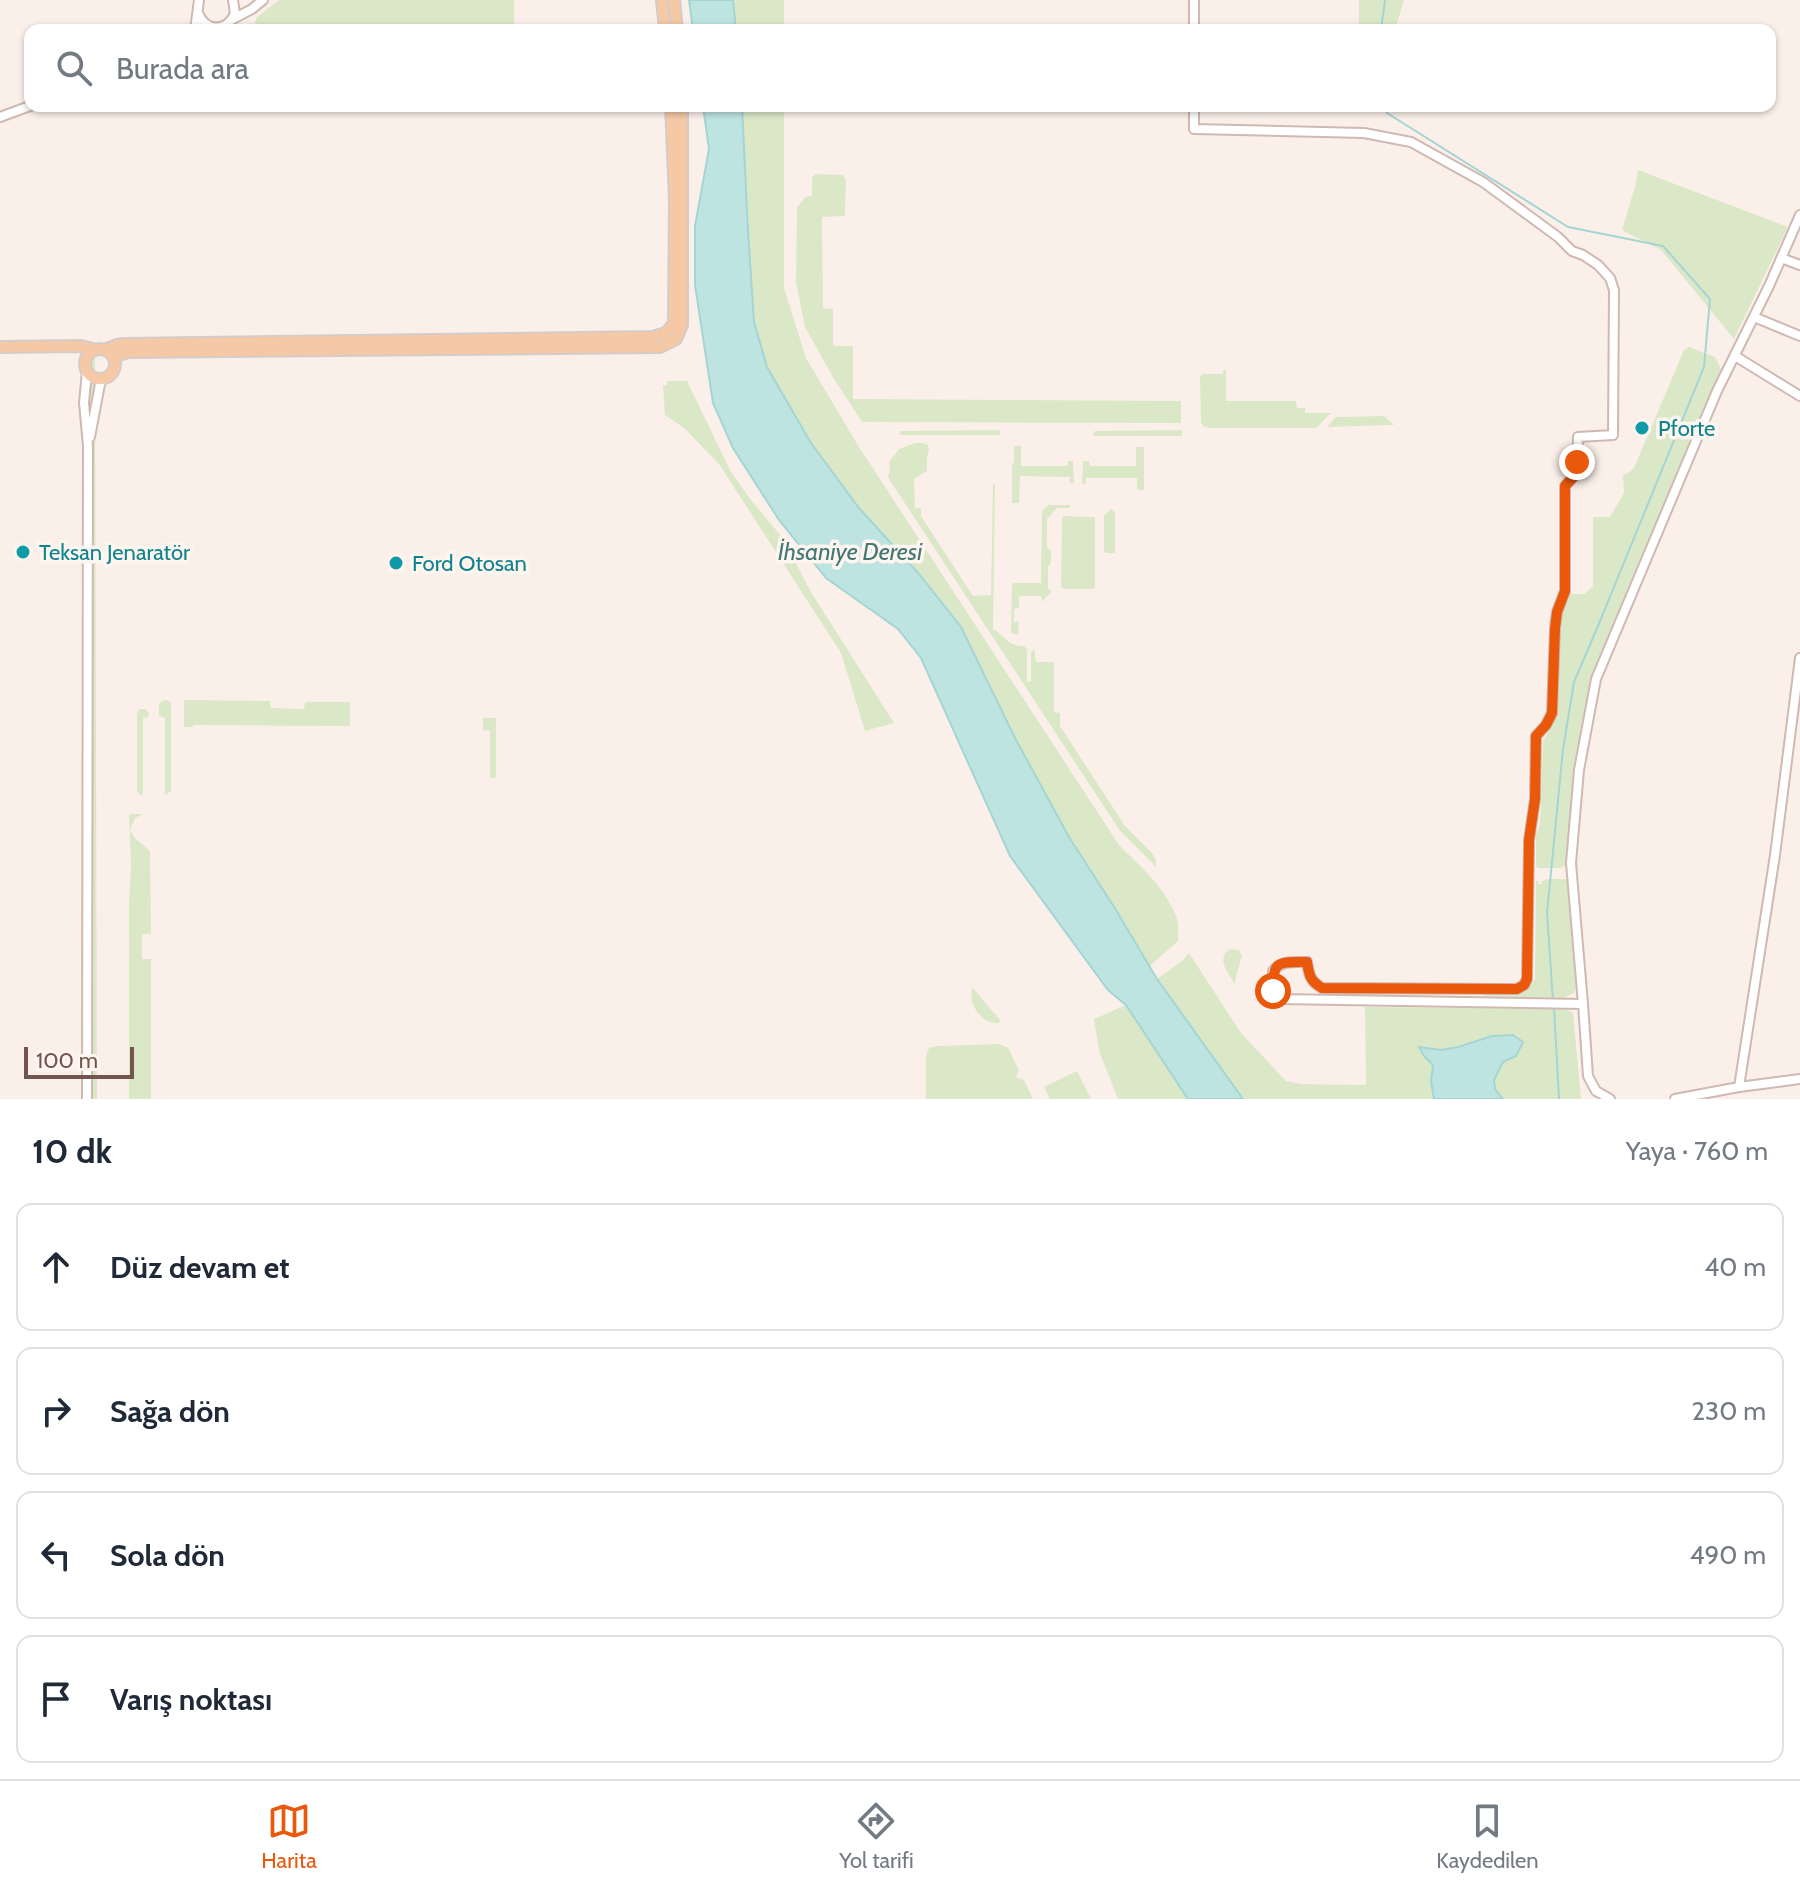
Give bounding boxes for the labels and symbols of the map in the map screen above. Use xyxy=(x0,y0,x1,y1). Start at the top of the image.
place label: Pforte xyxy=(1658,415,1715,442)
marker: Pforte xyxy=(1633,419,1651,437)
route end xyxy=(1559,444,1595,480)
water label: İhsaniye Deresi xyxy=(778,537,923,566)
place label: Teksan Jenaratör xyxy=(39,539,190,566)
marker: Teksan Jenaratör xyxy=(14,543,32,561)
place label: Ford Otosan xyxy=(412,550,527,577)
marker: Ford Otosan xyxy=(387,554,405,572)
route start xyxy=(1255,973,1291,1009)
scale bar xyxy=(24,1043,134,1079)

